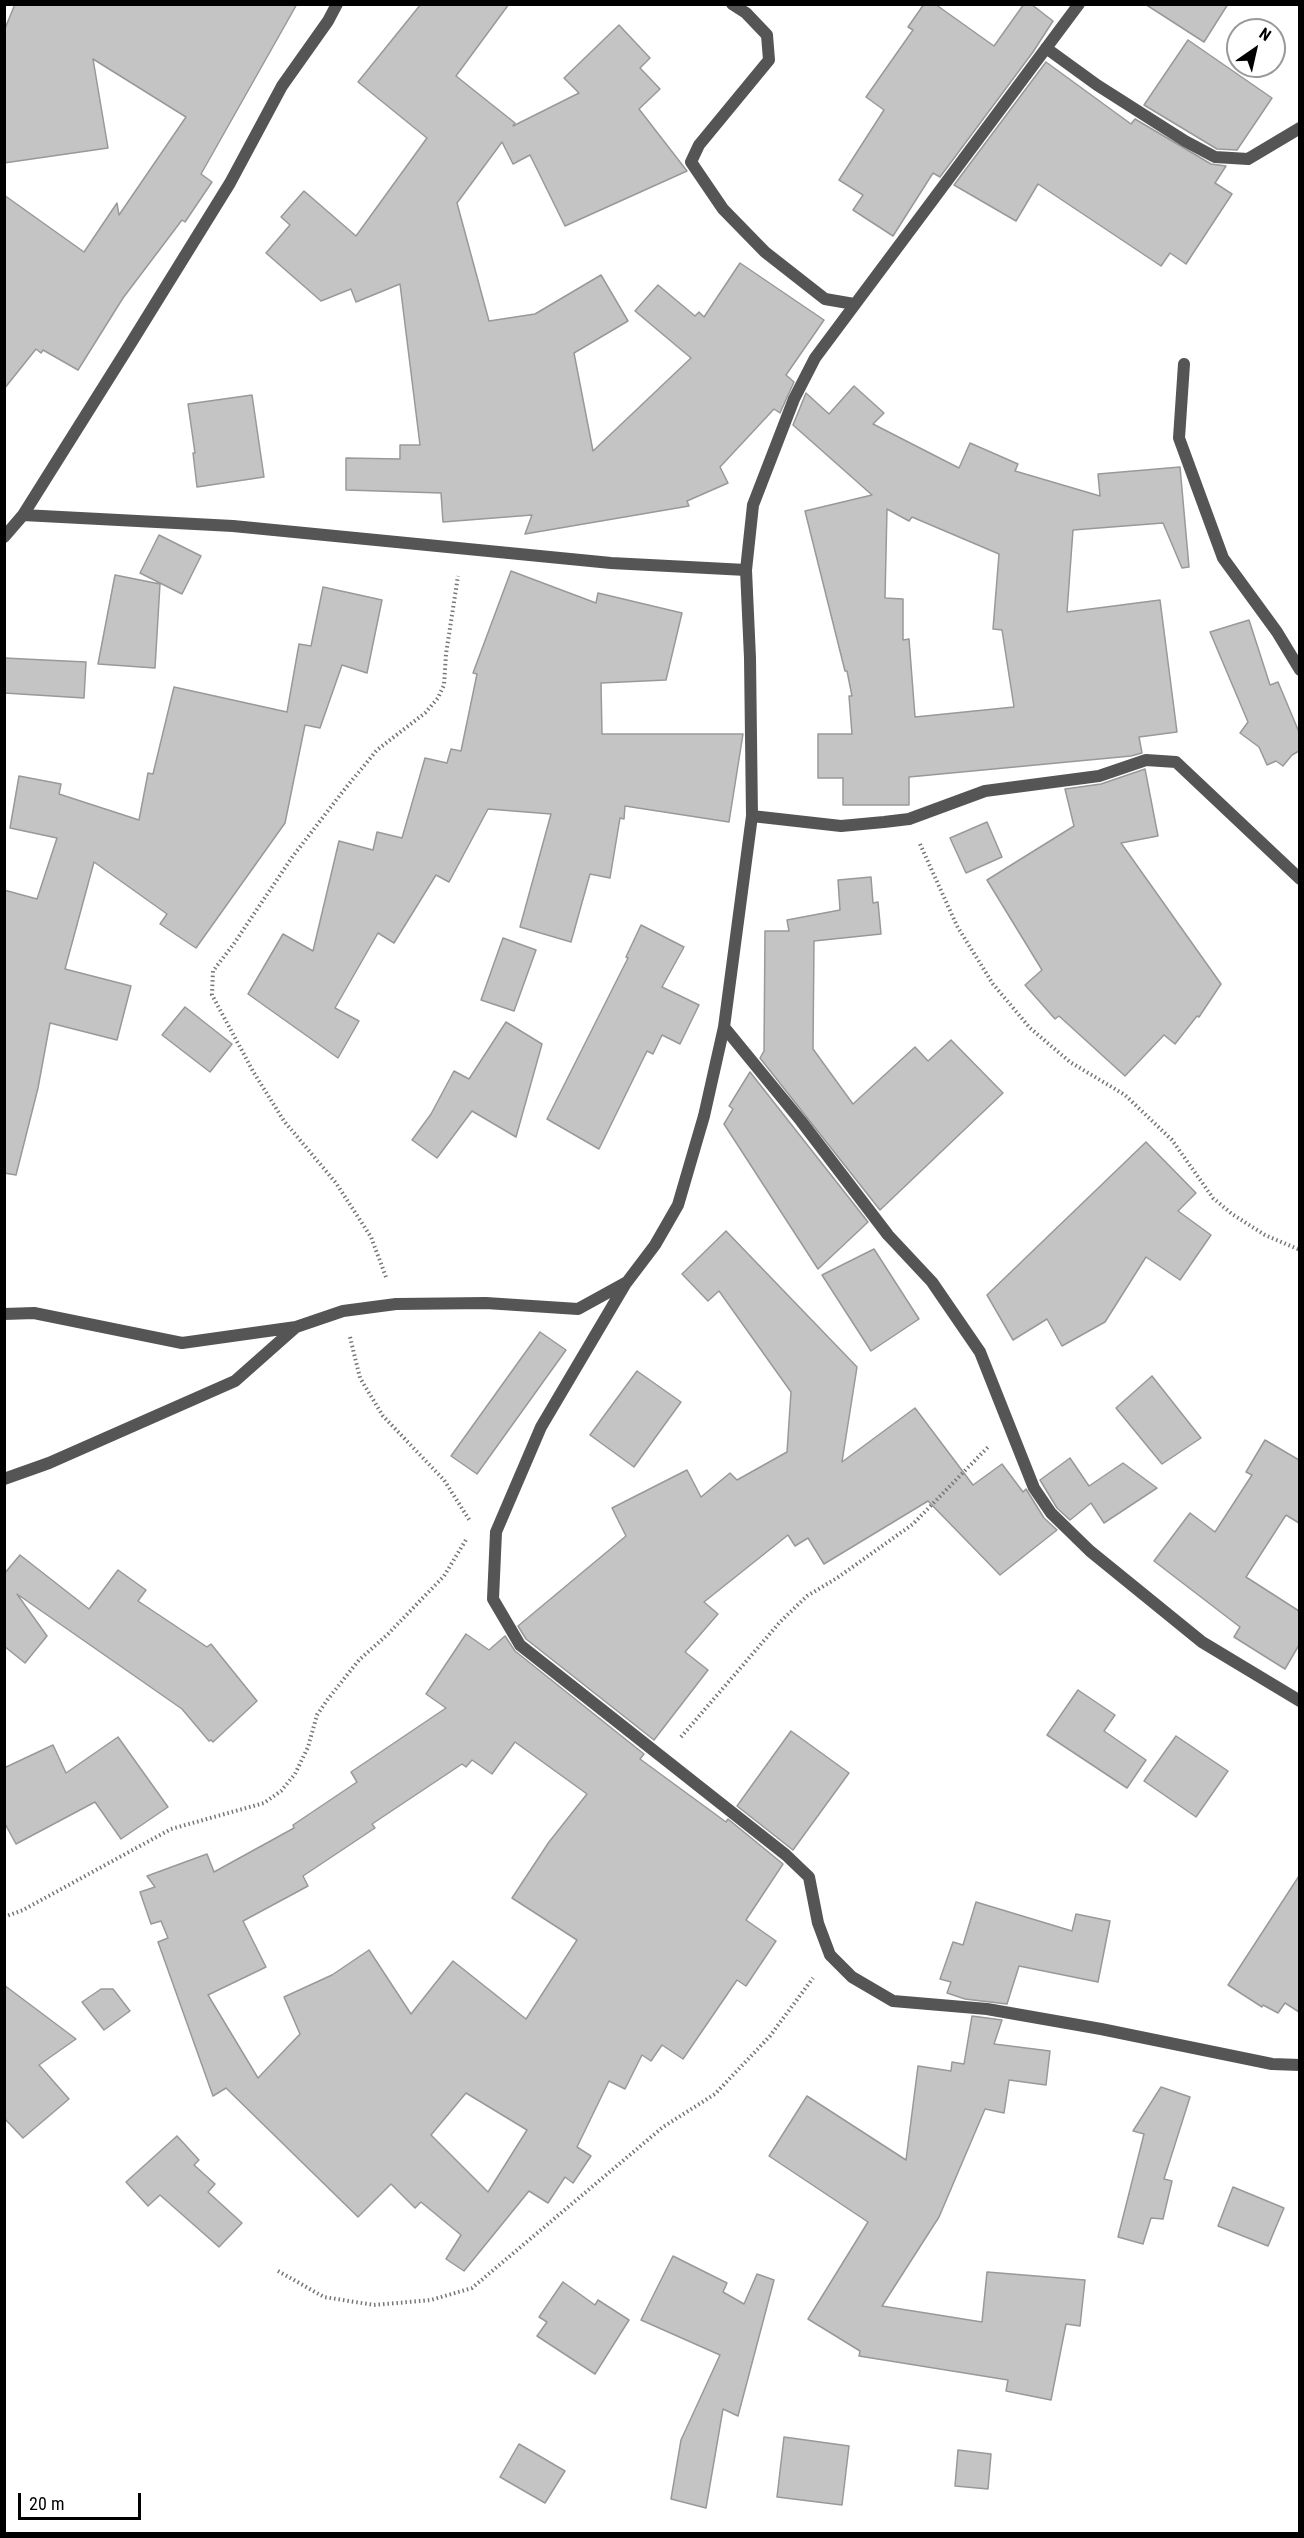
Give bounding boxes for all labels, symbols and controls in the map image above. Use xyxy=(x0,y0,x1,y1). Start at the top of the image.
north arrow xyxy=(1226,18,1286,78)
text: N xyxy=(1256,24,1275,45)
scale bar xyxy=(21,2481,144,2519)
text: 20 m xyxy=(29,2493,64,2514)

